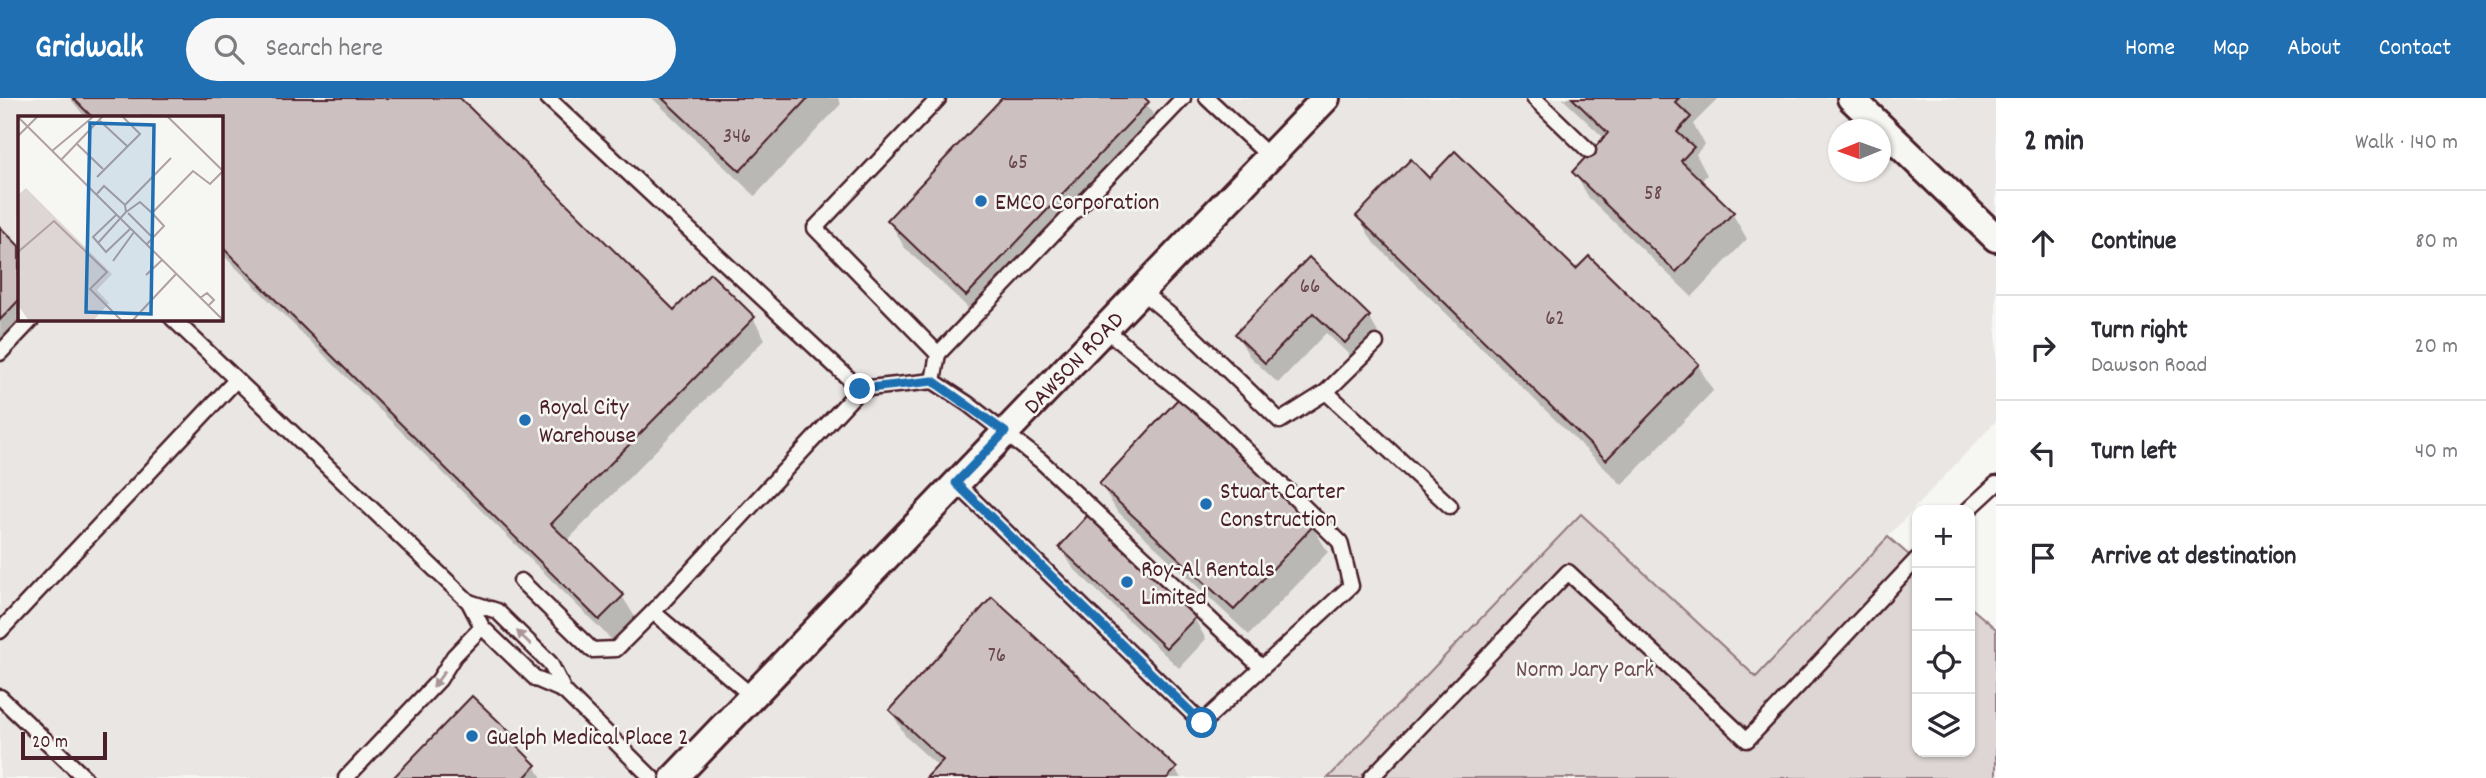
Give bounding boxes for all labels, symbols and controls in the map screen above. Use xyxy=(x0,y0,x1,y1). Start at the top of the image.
search box xyxy=(186,18,676,81)
text: Gridwalk xyxy=(35,26,144,73)
icon: search xyxy=(210,30,248,68)
text: Search here xyxy=(266,31,383,68)
text: Home xyxy=(2125,32,2175,66)
text: Map xyxy=(2213,32,2249,66)
text: About xyxy=(2287,32,2341,66)
text: Contact xyxy=(2379,32,2451,66)
inset map xyxy=(18,116,222,320)
north arrow xyxy=(1828,119,1891,182)
text: 2 min xyxy=(2024,122,2084,165)
house number: 346 xyxy=(723,123,751,153)
text: Walk · 140 m xyxy=(2355,127,2458,160)
house number: 65 xyxy=(1008,149,1028,179)
house number: 58 xyxy=(1644,180,1662,210)
place label: EMCO Corporation xyxy=(995,187,1159,221)
marker: EMCO Corporation xyxy=(973,193,989,209)
icon: ahead xyxy=(2024,224,2062,262)
text: Continue xyxy=(2091,224,2176,261)
text: 80 m xyxy=(2415,226,2458,259)
house number: 66 xyxy=(1300,273,1320,303)
street label: DAWSON ROAD xyxy=(1017,305,1133,423)
house number: 62 xyxy=(1545,305,1565,335)
text: Turn right xyxy=(2091,313,2188,350)
icon: right xyxy=(2024,329,2062,367)
text: 20 m xyxy=(2414,331,2458,364)
text: Dawson Road xyxy=(2091,350,2207,383)
route end xyxy=(844,373,875,404)
place label: Royal City Warehouse xyxy=(539,392,636,454)
marker: Royal City Warehouse xyxy=(517,412,533,428)
icon: left xyxy=(2024,434,2062,472)
text: Turn left xyxy=(2091,434,2177,471)
text: 40 m xyxy=(2415,436,2458,469)
place label: Stuart Carter Construction xyxy=(1220,476,1345,538)
marker: Stuart Carter Construction xyxy=(1198,496,1214,512)
map controls xyxy=(1912,505,1975,757)
button: + xyxy=(1912,505,1975,568)
icon: arrive xyxy=(2024,539,2062,577)
text: Arrive at destination xyxy=(2091,539,2296,576)
place label: Roy-Al Rentals Limited xyxy=(1141,554,1275,616)
button: − xyxy=(1912,568,1975,631)
marker: Roy-Al Rentals Limited xyxy=(1119,574,1135,590)
one-way arrow xyxy=(516,630,533,646)
button: locate xyxy=(1912,631,1975,694)
house number: 76 xyxy=(988,642,1006,672)
park label: Norm Jary Park xyxy=(1516,654,1654,688)
one-way arrow xyxy=(432,670,446,688)
button: layers xyxy=(1912,694,1975,757)
route start xyxy=(1186,707,1217,738)
place label: Guelph Medical Place 2 xyxy=(486,722,689,756)
marker: Guelph Medical Place 2 xyxy=(464,728,480,744)
scale bar xyxy=(21,729,107,761)
text: 20 m xyxy=(32,730,68,757)

